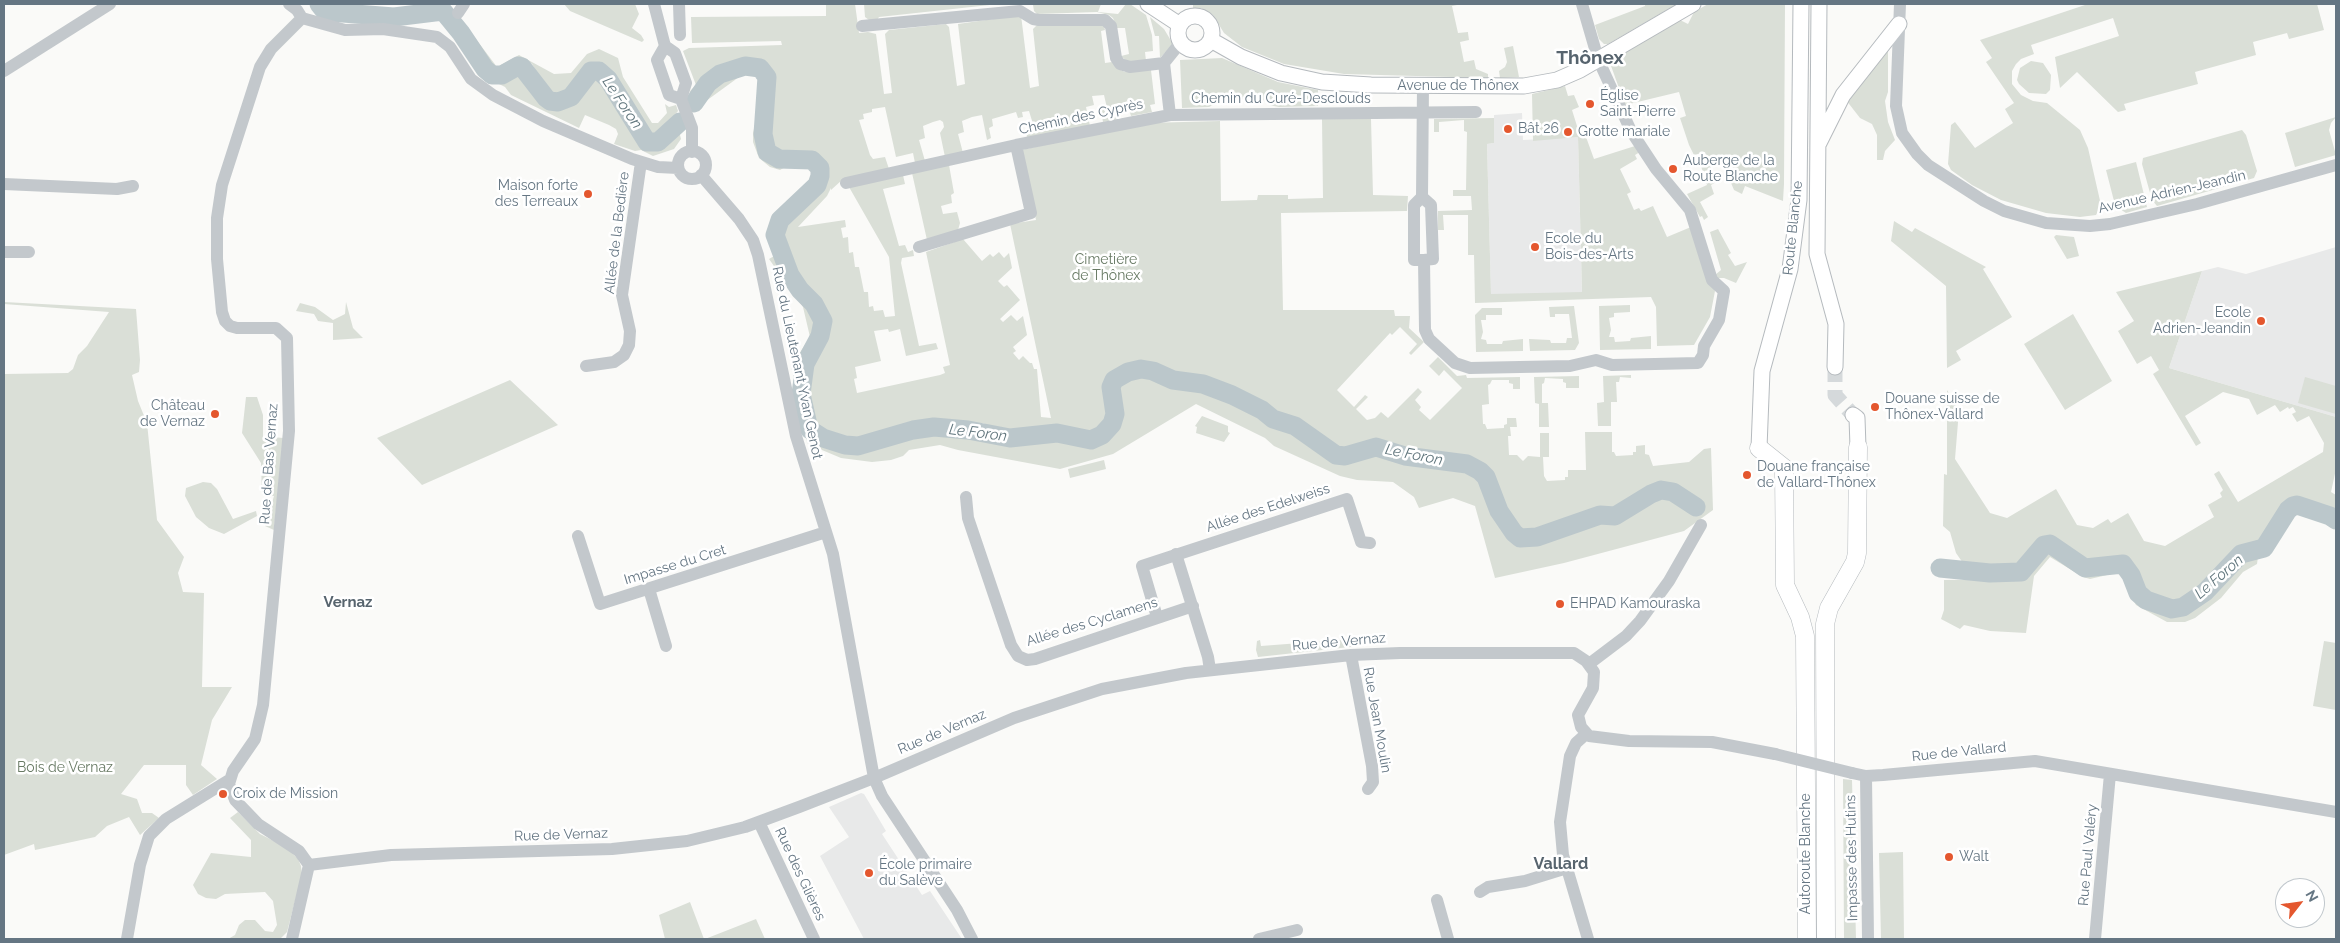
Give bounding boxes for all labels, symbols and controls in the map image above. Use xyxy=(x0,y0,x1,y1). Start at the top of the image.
district label: Thônex xyxy=(1556,47,1624,69)
water label: Le Foron xyxy=(598,74,646,132)
street label: Avenue de Thônex xyxy=(1397,78,1519,94)
place label: Église Saint-Pierre xyxy=(1600,88,1676,120)
street label: Chemin du Curé-Desclouds xyxy=(1191,91,1371,107)
street label: Chemin des Cyprès xyxy=(1017,96,1145,138)
marker: Église Saint-Pierre xyxy=(1584,98,1596,110)
place label: Bât 26 xyxy=(1518,121,1559,137)
marker: Bât 26 xyxy=(1502,123,1514,135)
place label: Grotte mariale xyxy=(1578,124,1670,140)
marker: Grotte mariale xyxy=(1562,126,1574,138)
place label: Auberge de la Route Blanche xyxy=(1683,153,1778,186)
marker: Auberge de la Route Blanche xyxy=(1667,163,1679,175)
street label: Avenue Adrien-Jeandin xyxy=(2097,167,2247,217)
street label: Allée de la Bedière xyxy=(601,171,633,295)
place label: Maison forte des Terreaux xyxy=(495,178,578,210)
street label: Route Blanche xyxy=(1780,180,1806,276)
marker: Maison forte des Terreaux xyxy=(582,188,594,200)
place label: Ecole du Bois-des-Arts xyxy=(1545,231,1634,264)
marker: Ecole du Bois-des-Arts xyxy=(1529,241,1541,253)
park label: Cimetière de Thônex xyxy=(1072,252,1140,284)
street label: Rue du Lieutenant Yvan Genot xyxy=(768,265,826,461)
place label: Ecole Adrien-Jeandin xyxy=(2153,305,2251,338)
marker: Ecole Adrien-Jeandin xyxy=(2255,315,2267,327)
place label: Douane suisse de Thônex-Vallard xyxy=(1885,391,2000,424)
place label: Château de Vernaz xyxy=(140,398,205,431)
marker: Douane suisse de Thônex-Vallard xyxy=(1869,401,1881,413)
street label: Rue de Bas Vernaz xyxy=(256,403,282,525)
marker: Château de Vernaz xyxy=(209,408,221,420)
water label: Le Foron xyxy=(948,421,1008,445)
water label: Le Foron xyxy=(1384,441,1444,469)
place label: Douane française de Vallard-Thônex xyxy=(1757,459,1876,492)
marker: Douane française de Vallard-Thônex xyxy=(1741,469,1753,481)
street label: Allée des Edelweiss xyxy=(1204,480,1332,536)
street label: Impasse du Cret xyxy=(622,542,728,588)
water label: Le Foron xyxy=(2191,551,2247,603)
district label: Vernaz xyxy=(324,593,372,611)
street label: Allée des Cyclamens xyxy=(1024,594,1160,650)
place label: EHPAD Kamouraska xyxy=(1570,596,1700,612)
marker: EHPAD Kamouraska xyxy=(1554,598,1566,610)
street label: Rue de Vernaz xyxy=(1291,630,1387,654)
street label: Rue Jean Moulin xyxy=(1359,666,1395,774)
street label: Rue de Vernaz xyxy=(895,706,989,758)
street label: Rue de Vallard xyxy=(1911,739,2007,765)
park label: Bois de Vernaz xyxy=(17,760,113,776)
place label: Croix de Mission xyxy=(233,786,338,802)
marker: Croix de Mission xyxy=(217,788,229,800)
street label: Autoroute Blanche xyxy=(1798,793,1814,915)
street label: Impasse des Hutins xyxy=(1842,795,1862,921)
street label: Rue Paul Valéry xyxy=(2075,803,2101,907)
street label: Rue de Vernaz xyxy=(514,825,608,845)
street label: Rue des Glières xyxy=(771,825,829,923)
place label: Walt xyxy=(1959,849,1989,865)
marker: Walt xyxy=(1943,851,1955,863)
district label: Vallard xyxy=(1534,854,1588,874)
place label: École primaire du Salève xyxy=(879,857,972,890)
marker: École primaire du Salève xyxy=(863,867,875,879)
north arrow xyxy=(2275,878,2325,928)
text: N xyxy=(2303,887,2322,905)

